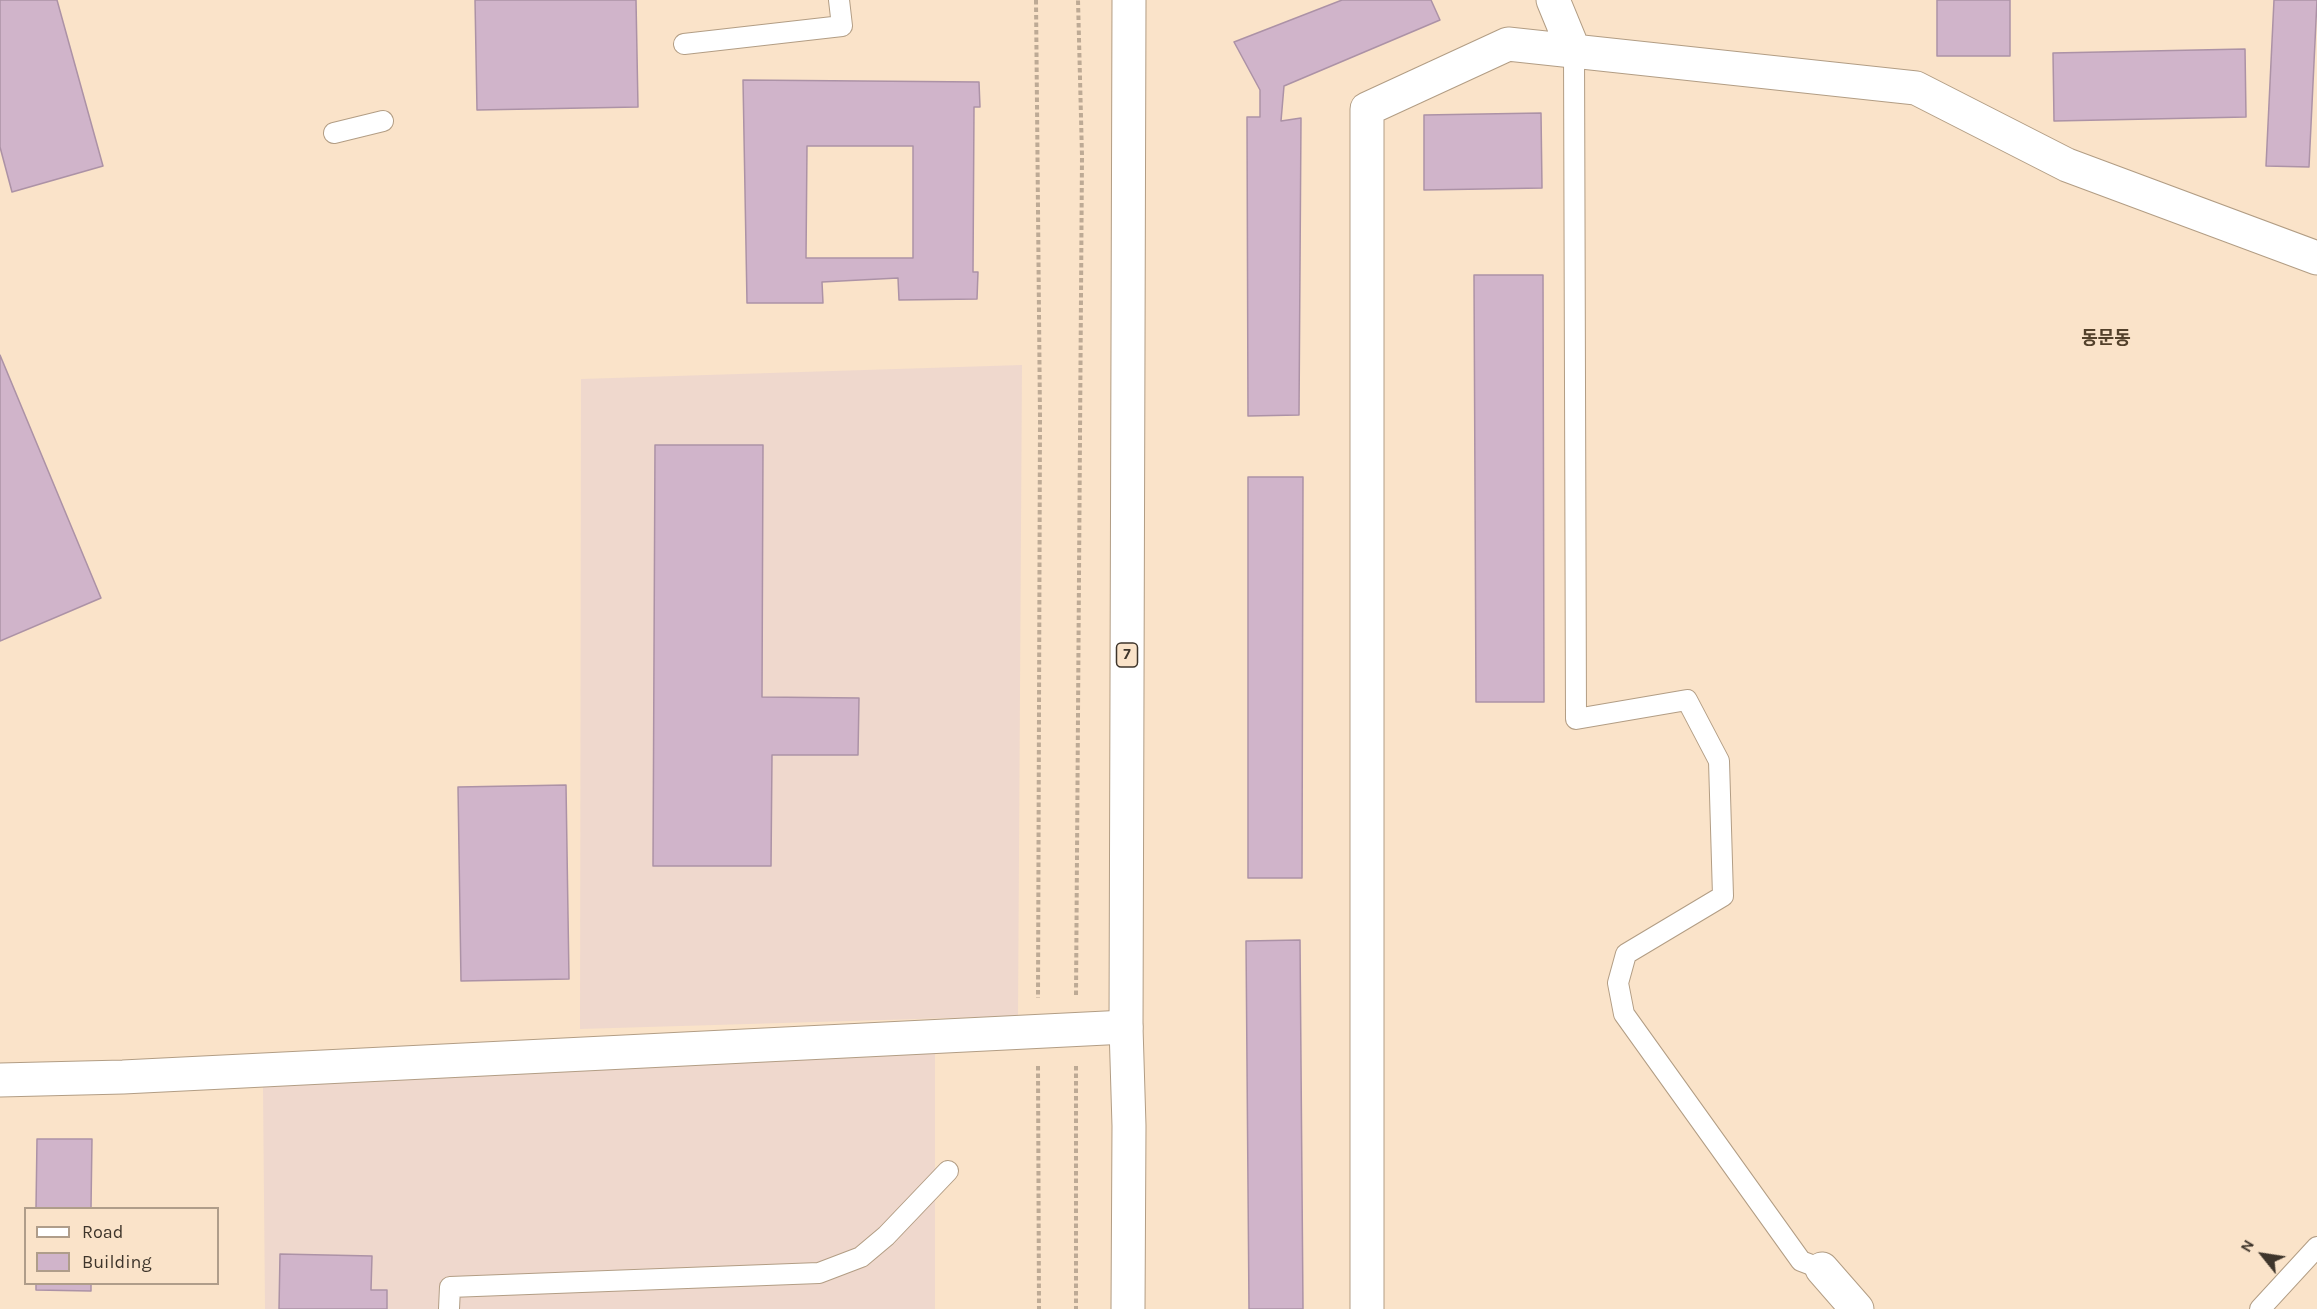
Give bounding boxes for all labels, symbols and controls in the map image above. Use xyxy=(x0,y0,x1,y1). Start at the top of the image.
district label: 동문동 xyxy=(2081,328,2131,350)
road number: 7 xyxy=(1116,643,1138,667)
legend xyxy=(24,1207,219,1285)
text: Road xyxy=(82,1221,123,1243)
north arrow xyxy=(2233,1225,2293,1285)
text: N xyxy=(2236,1236,2258,1255)
text: Building xyxy=(82,1251,152,1273)

